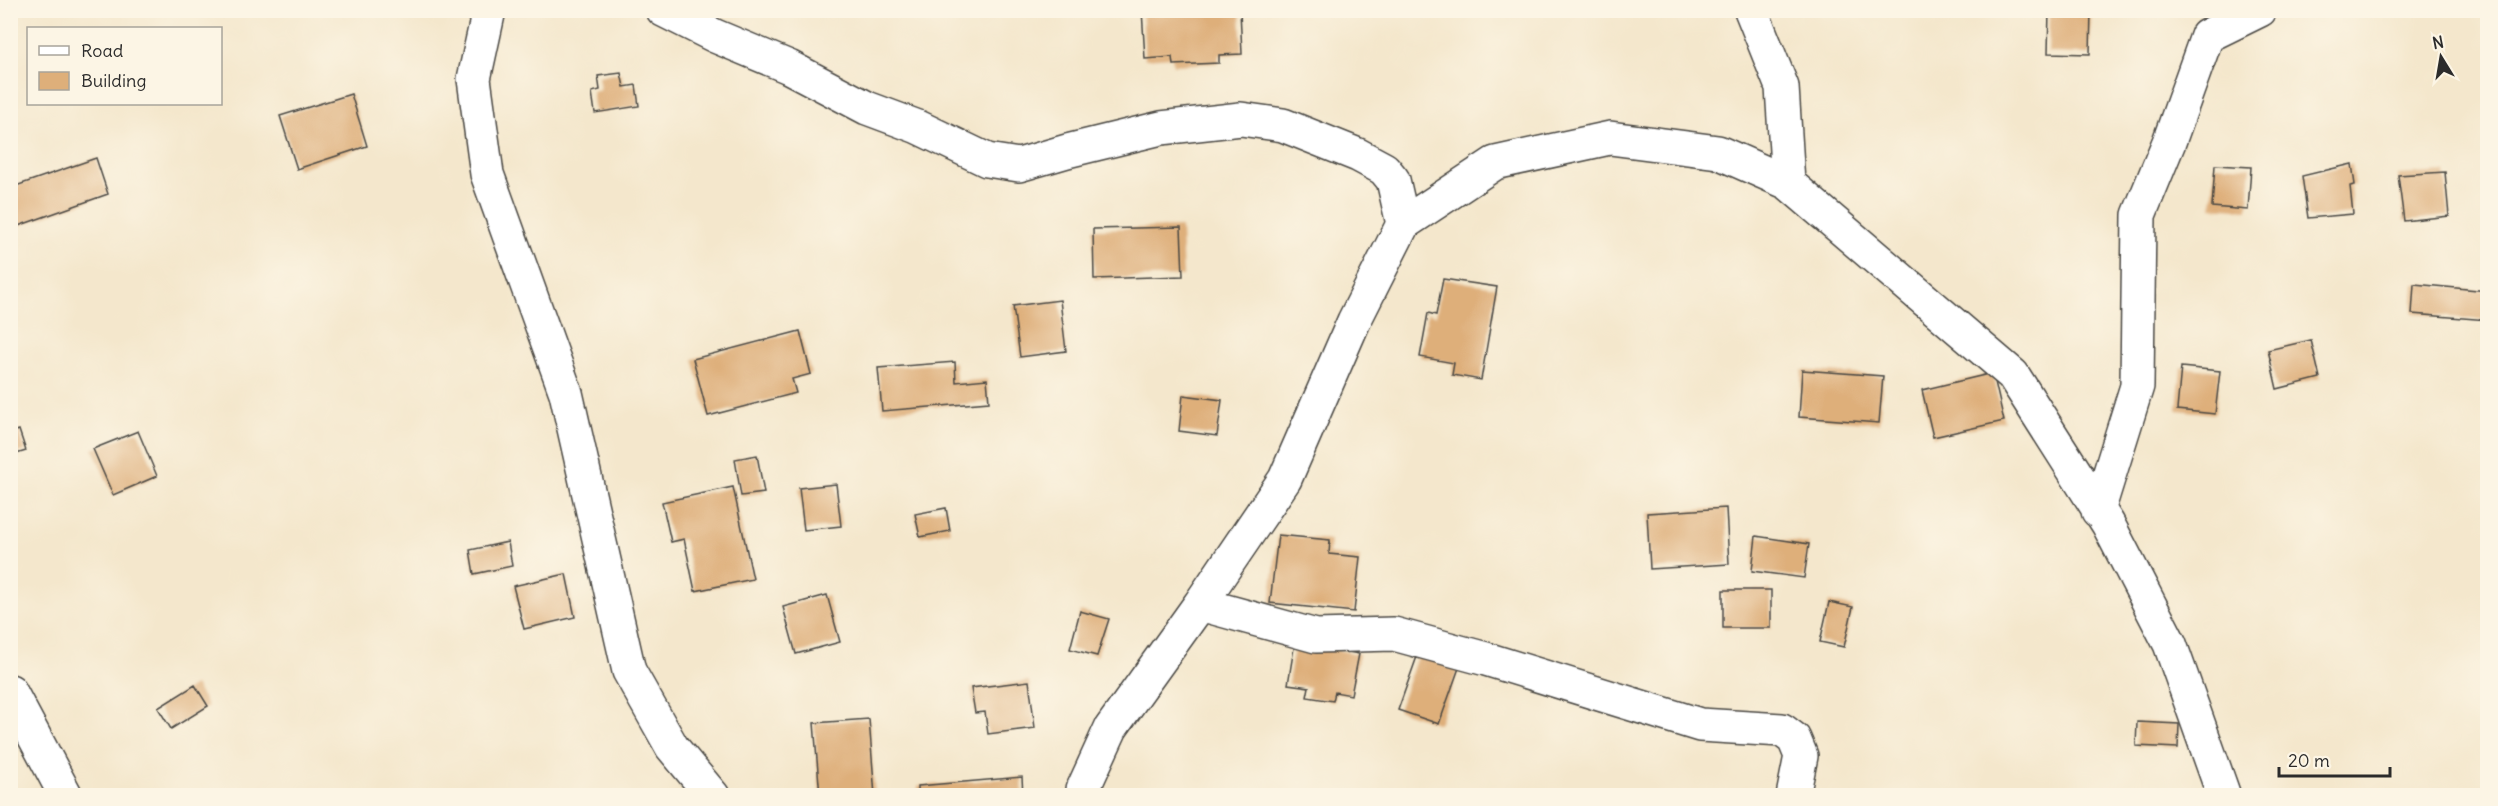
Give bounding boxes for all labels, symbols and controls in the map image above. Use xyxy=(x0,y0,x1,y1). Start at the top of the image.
legend xyxy=(27,27,222,105)
north arrow xyxy=(2411,27,2471,87)
text: N xyxy=(2431,31,2445,53)
text: Road xyxy=(81,39,124,62)
text: Building xyxy=(81,69,146,92)
scale bar xyxy=(2279,740,2390,778)
text: 20 m xyxy=(2288,749,2330,772)

